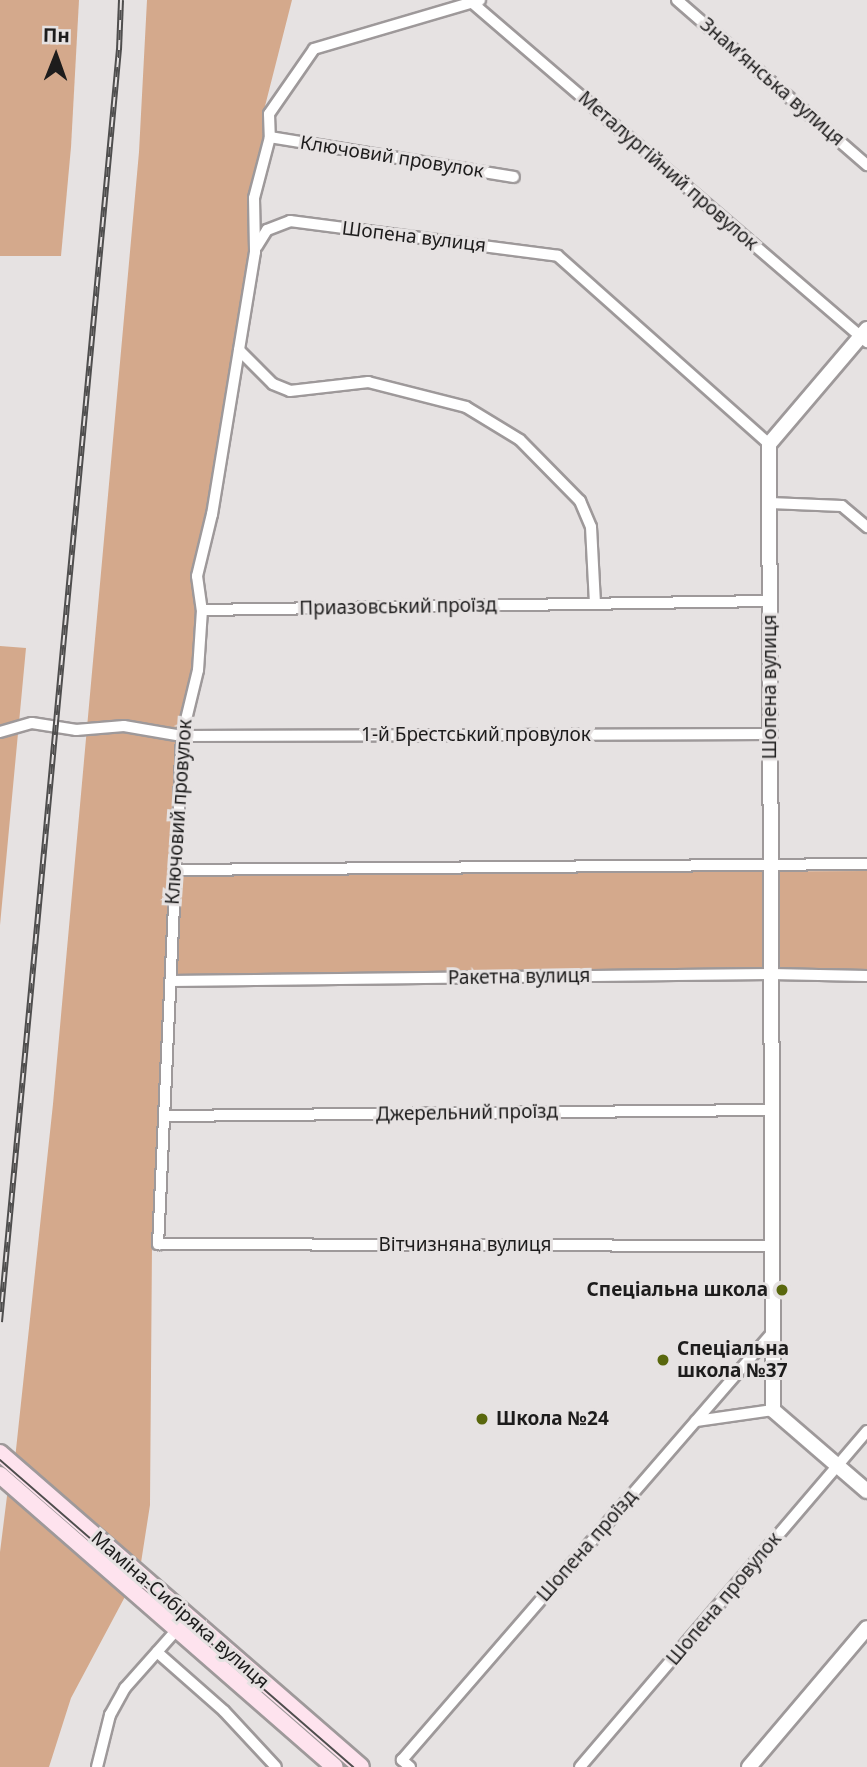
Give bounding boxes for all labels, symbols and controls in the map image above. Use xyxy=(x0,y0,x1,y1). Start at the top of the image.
street label: Знам’янська вулиця xyxy=(695,13,849,151)
north arrow xyxy=(21,21,91,91)
text: Пн xyxy=(43,22,70,48)
street label: Металургійний провулок xyxy=(573,87,763,255)
street label: Ключовий провулок xyxy=(298,131,486,183)
street label: Шопена вулиця xyxy=(341,217,487,257)
street label: Приазовський проїзд xyxy=(299,594,497,620)
street label: Шопена вулиця xyxy=(759,615,781,759)
street label: Ключовий провулок xyxy=(161,718,197,906)
street label: 1-й Брестський провулок xyxy=(361,724,591,746)
street label: Ракетна вулиця xyxy=(448,964,590,990)
street label: Джерельний проїзд xyxy=(376,1100,558,1126)
street label: Вітчизняна вулиця xyxy=(379,1234,551,1256)
place label: Спеціальна школа xyxy=(587,1279,768,1301)
marker: Спеціальна школа xyxy=(774,1282,790,1298)
place label: Спеціальна школа №37 xyxy=(677,1338,789,1382)
marker: Спеціальна школа №37 xyxy=(655,1352,671,1368)
place label: Школа №24 xyxy=(496,1408,609,1430)
marker: Школа №24 xyxy=(474,1411,490,1427)
street label: Шопена проїзд xyxy=(532,1486,642,1606)
street label: Маміна-Сибіряка вулиця xyxy=(86,1527,274,1693)
street label: Шопена провулок xyxy=(662,1528,786,1670)

